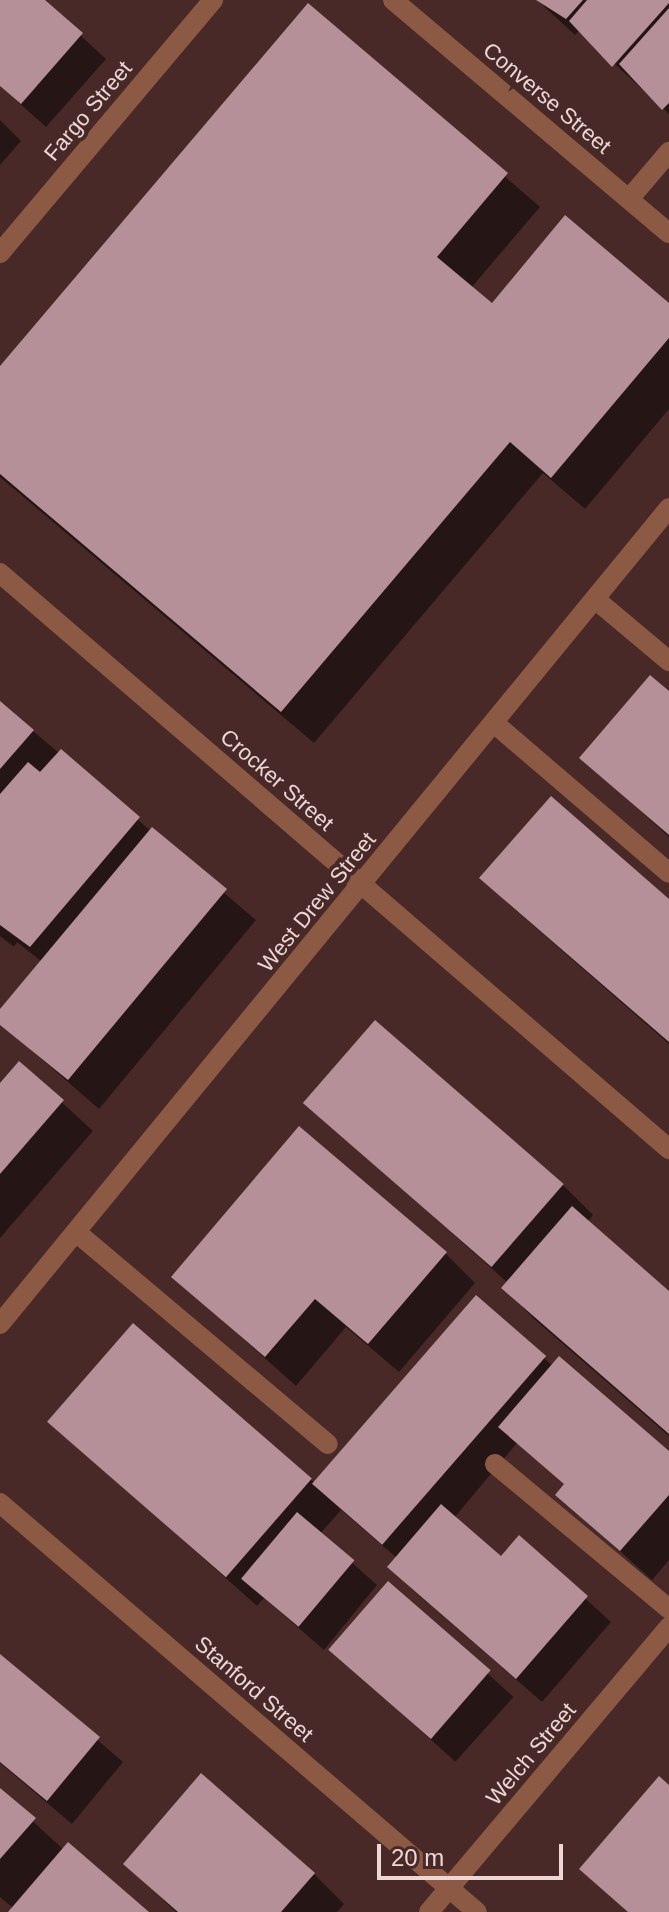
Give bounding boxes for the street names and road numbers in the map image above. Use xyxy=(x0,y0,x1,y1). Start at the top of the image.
street label: Converse Street xyxy=(478,37,616,159)
street label: Fargo Street xyxy=(39,56,137,166)
street label: Crocker Street xyxy=(215,724,339,836)
street label: West Drew Street xyxy=(253,827,381,977)
street label: Stanford Street xyxy=(190,1630,318,1748)
street label: Welch Street xyxy=(481,1697,581,1811)

